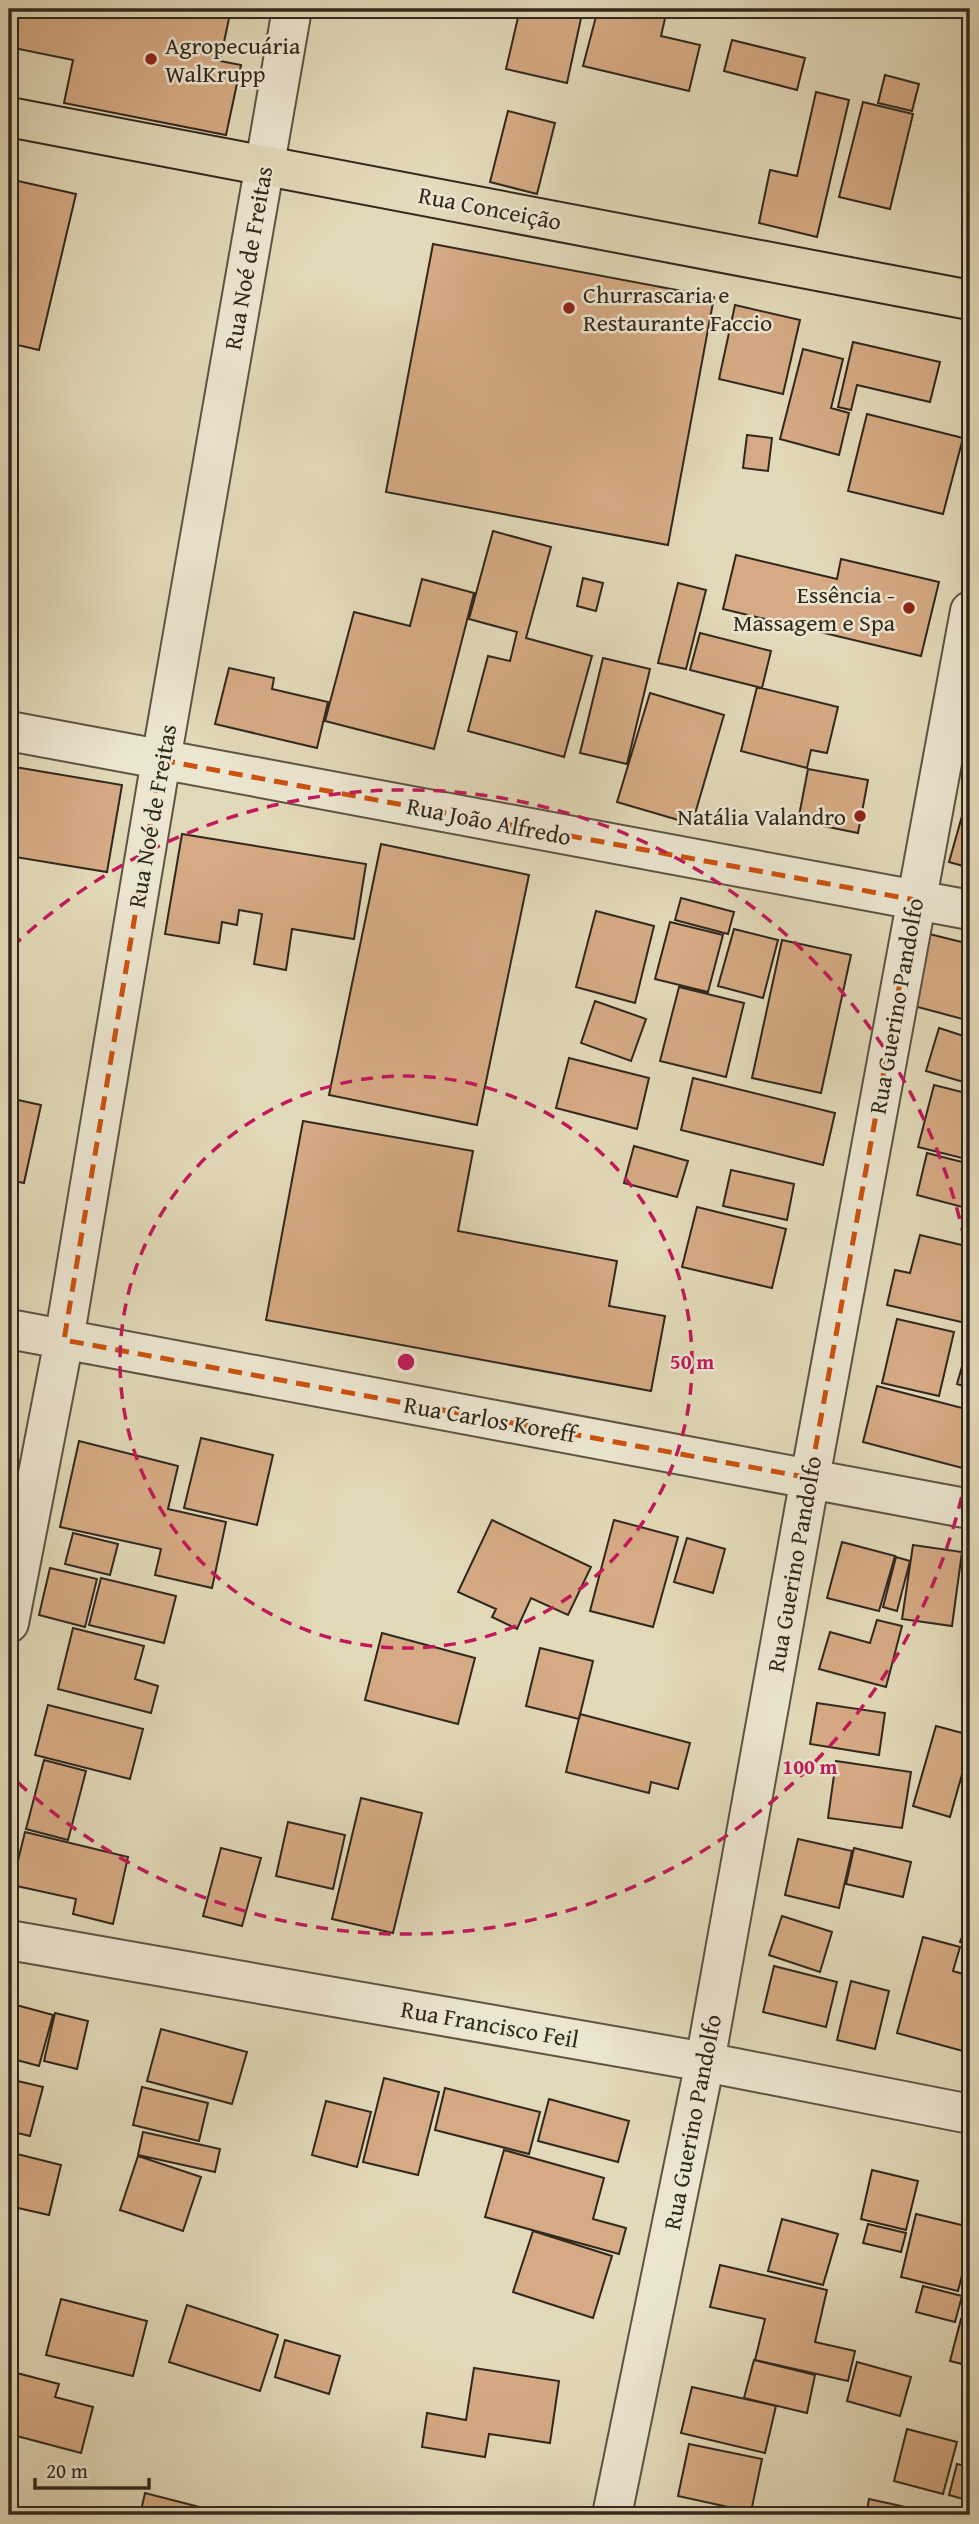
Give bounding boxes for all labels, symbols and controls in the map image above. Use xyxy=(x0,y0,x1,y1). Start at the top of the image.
place label: Agropecuária WalKrupp xyxy=(165,28,301,91)
marker: Agropecuária WalKrupp xyxy=(143,51,159,67)
street label: Rua Noé de Freitas xyxy=(215,163,281,353)
street label: Rua Conceição xyxy=(415,177,565,239)
place label: Churrascaria e Restaurante Faccio xyxy=(583,277,772,340)
marker: Churrascaria e Restaurante Faccio xyxy=(561,300,577,316)
place label: Essência - Massagem e Spa xyxy=(733,577,896,640)
marker: Essência - Massagem e Spa xyxy=(901,600,917,616)
street label: Rua Noé de Freitas xyxy=(119,721,185,911)
street label: Rua João Alfredo xyxy=(404,788,574,854)
place label: Natália Valandro xyxy=(677,799,846,834)
marker: Natália Valandro xyxy=(852,808,868,824)
street label: Rua Guerino Pandolfo xyxy=(860,895,932,1117)
text: 50 m xyxy=(670,1346,714,1377)
centre of rings xyxy=(394,1350,418,1374)
street label: Rua Carlos Koreff xyxy=(401,1387,581,1452)
street label: Rua Guerino Pandolfo xyxy=(758,1453,830,1675)
text: 100 m xyxy=(782,1751,838,1782)
street label: Rua Francisco Feil xyxy=(398,1991,582,2057)
street label: Rua Guerino Pandolfo xyxy=(654,2011,730,2233)
scale bar xyxy=(35,2447,149,2491)
text: 20 m xyxy=(46,2455,88,2486)

